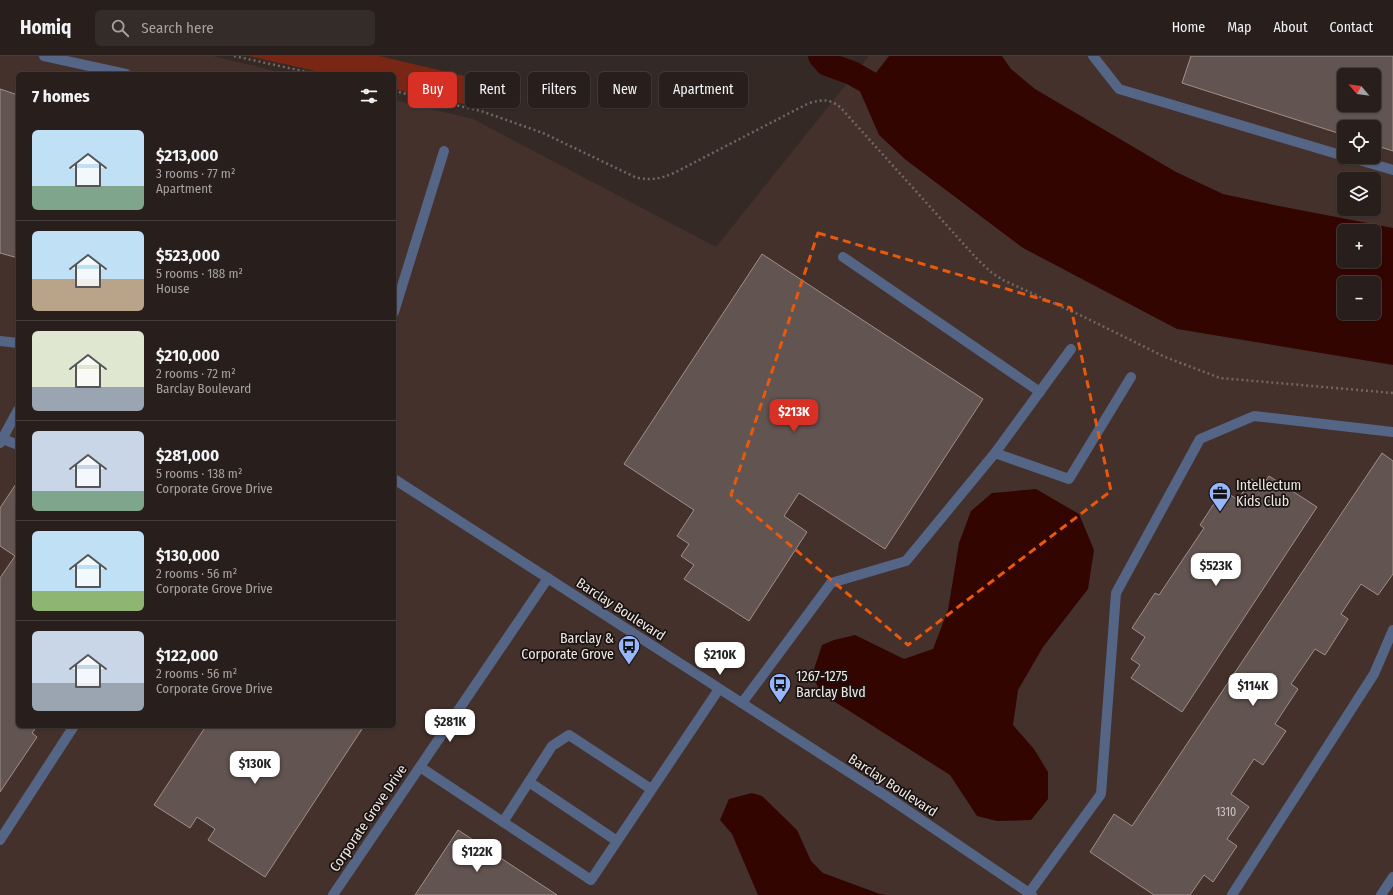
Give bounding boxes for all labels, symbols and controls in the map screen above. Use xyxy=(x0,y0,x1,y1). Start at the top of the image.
search box xyxy=(95,10,375,46)
text: Homiq xyxy=(20,16,71,39)
icon: search xyxy=(109,17,131,39)
text: Search here xyxy=(141,19,214,37)
text: Home xyxy=(1172,19,1205,36)
text: Map xyxy=(1227,19,1251,36)
text: About xyxy=(1273,19,1308,36)
text: Contact xyxy=(1330,19,1373,36)
north arrow xyxy=(1337,68,1381,112)
map controls xyxy=(1337,68,1381,320)
chip: Buy xyxy=(408,72,457,108)
chip: Rent xyxy=(465,72,520,108)
chip: Filters xyxy=(528,72,590,108)
chip: New xyxy=(598,72,651,108)
chip: Apartment xyxy=(659,72,748,108)
icon: filters xyxy=(358,85,380,107)
text: 7 homes xyxy=(32,86,90,107)
button: locate xyxy=(1337,120,1381,164)
text: $213,000 xyxy=(156,145,219,166)
icon: home xyxy=(64,146,112,194)
text: 3 rooms · 77 m² xyxy=(156,166,235,181)
button: layers xyxy=(1337,172,1381,216)
text: Apartment xyxy=(156,181,212,196)
button: + xyxy=(1337,224,1381,268)
text: $523,000 xyxy=(156,245,220,266)
icon: home xyxy=(64,247,112,295)
text: 5 rooms · 188 m² xyxy=(156,266,243,281)
button: − xyxy=(1337,276,1381,320)
text: House xyxy=(156,281,190,296)
text: $210,000 xyxy=(156,345,220,366)
icon: home xyxy=(64,347,112,395)
text: 2 rooms · 72 m² xyxy=(156,366,236,381)
text: Barclay Boulevard xyxy=(156,381,251,396)
pin: $213K xyxy=(766,399,822,433)
text: $213K xyxy=(778,404,810,419)
text: $281,000 xyxy=(156,445,219,466)
icon: home xyxy=(64,447,112,495)
text: 5 rooms · 138 m² xyxy=(156,466,242,481)
place label: Intellectum Kids Club xyxy=(1236,477,1301,510)
office icon: Intellectum Kids Club xyxy=(1207,480,1233,513)
text: Corporate Grove Drive xyxy=(156,481,273,496)
text: $130,000 xyxy=(156,545,220,566)
icon: home xyxy=(64,547,112,595)
pin: $523K xyxy=(1188,553,1244,587)
text: $523K xyxy=(1200,558,1232,573)
text: 2 rooms · 56 m² xyxy=(156,566,237,581)
street label: Barclay Boulevard xyxy=(573,574,668,644)
text: Corporate Grove Drive xyxy=(156,581,273,596)
place label: Barclay & Corporate Grove xyxy=(521,630,614,663)
bus stop icon: Barclay & Corporate Grove xyxy=(616,633,642,666)
pin: $210K xyxy=(692,642,748,676)
text: $122,000 xyxy=(156,645,218,666)
icon: home xyxy=(64,647,112,695)
text: $210K xyxy=(704,647,736,662)
text: 2 rooms · 56 m² xyxy=(156,666,237,681)
place label: 1267-1275 Barclay Blvd xyxy=(796,668,866,701)
bus stop icon: 1267-1275 Barclay Blvd xyxy=(767,671,793,704)
pin: $114K xyxy=(1225,673,1281,707)
text: $114K xyxy=(1237,678,1269,693)
text: Corporate Grove Drive xyxy=(156,681,273,696)
pin: $281K xyxy=(422,709,478,743)
text: $281K xyxy=(434,714,466,729)
street label: Barclay Boulevard xyxy=(845,750,940,820)
pin: $130K xyxy=(227,751,283,785)
text: $130K xyxy=(239,756,271,771)
street label: Corporate Grove Drive xyxy=(326,761,411,875)
house number: 1310 xyxy=(1216,805,1236,819)
pin: $122K xyxy=(449,839,505,873)
text: $122K xyxy=(461,844,493,859)

